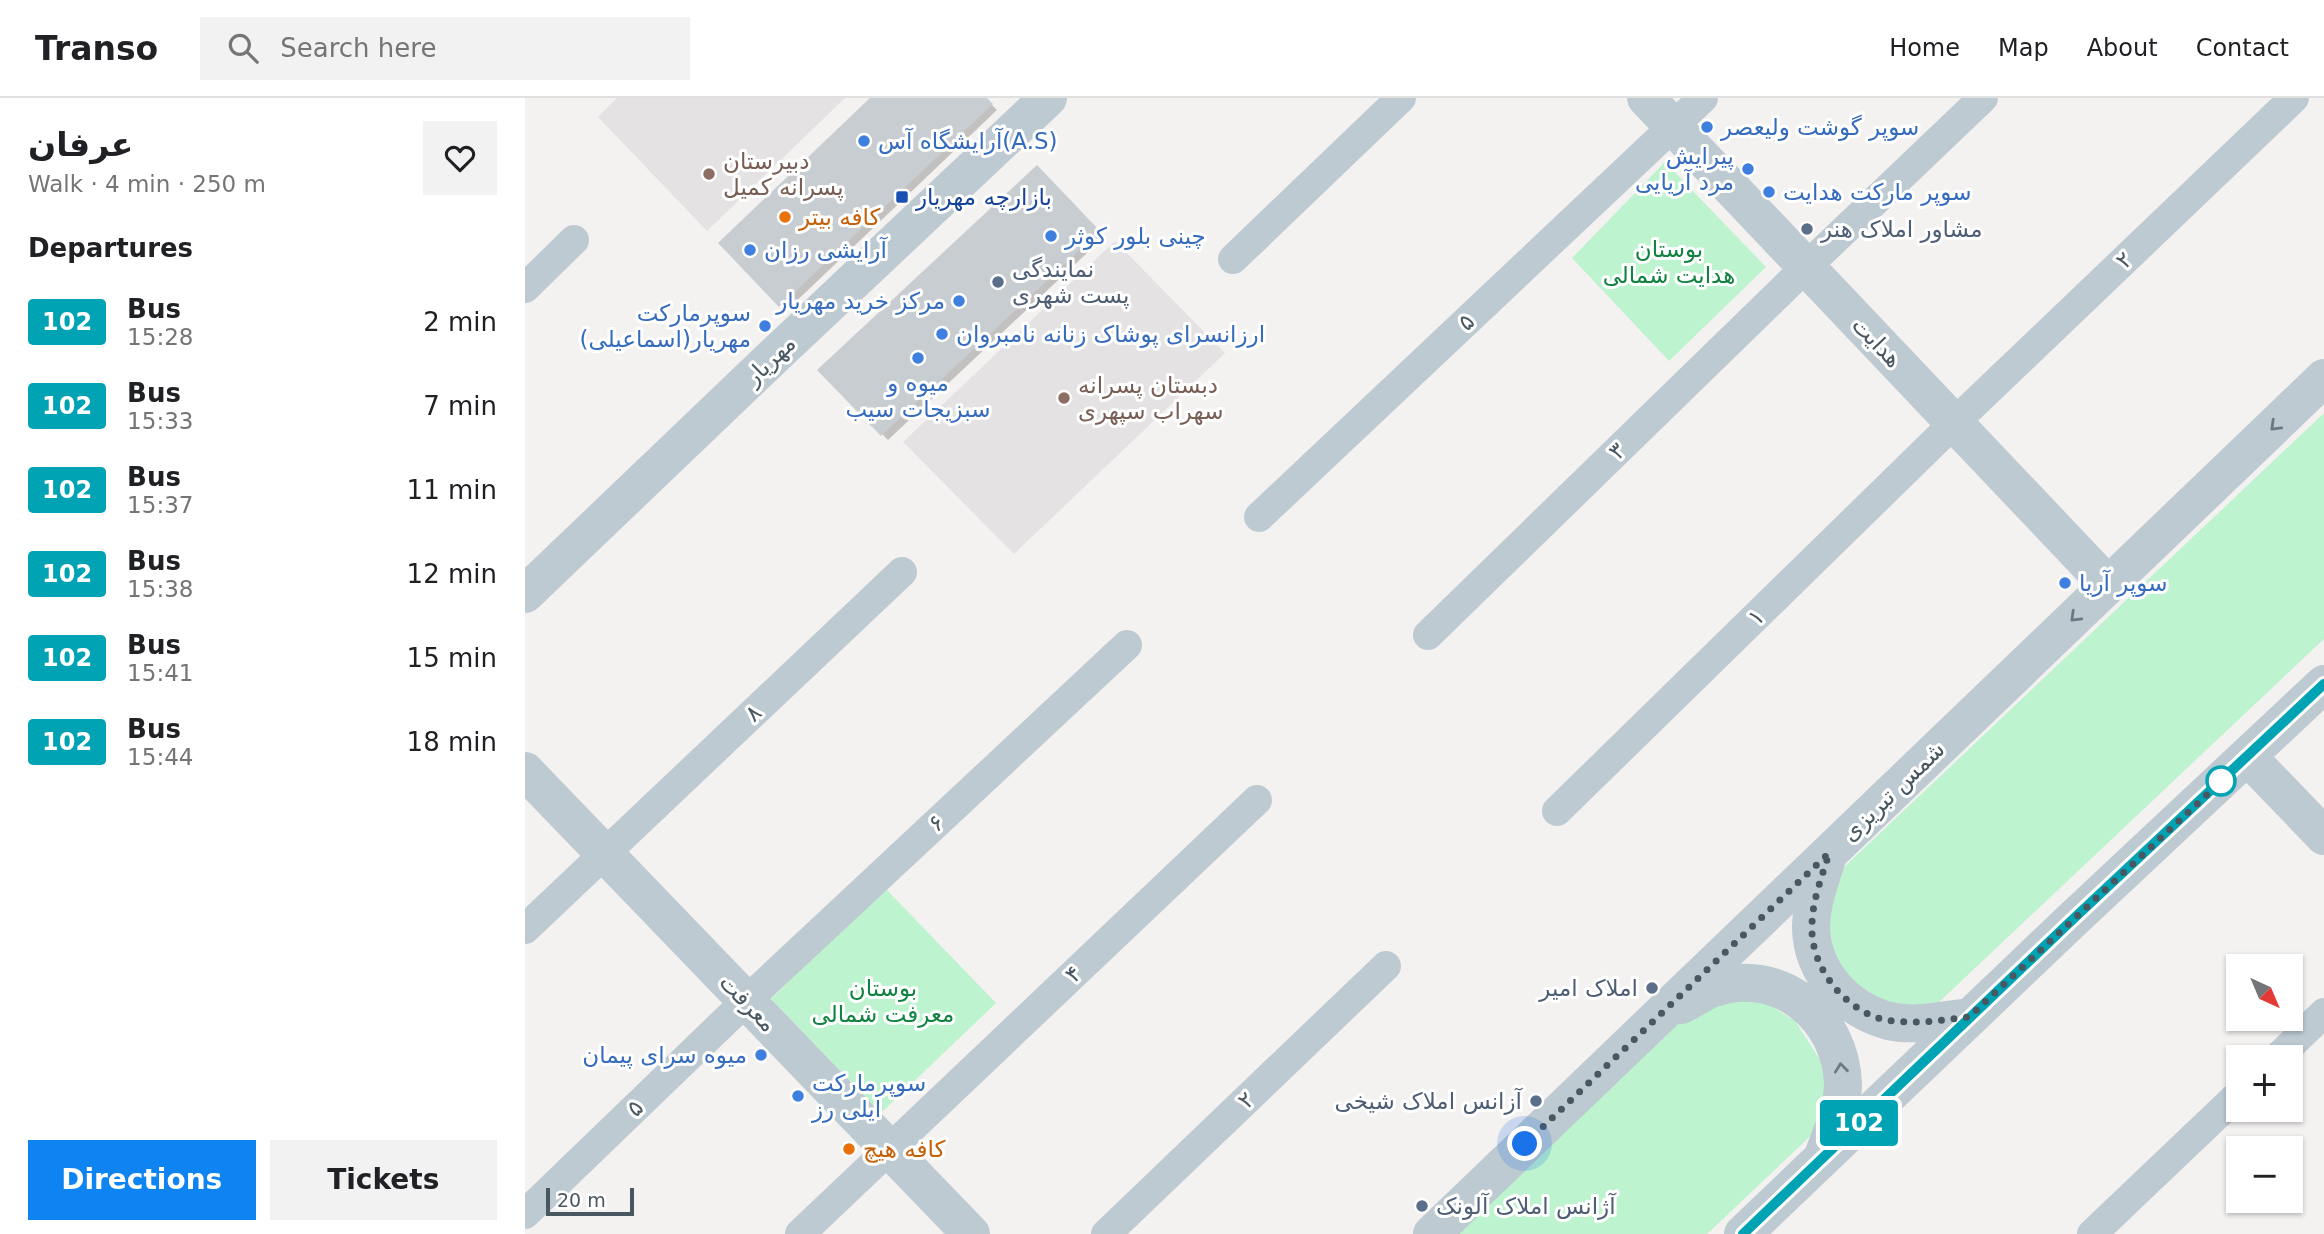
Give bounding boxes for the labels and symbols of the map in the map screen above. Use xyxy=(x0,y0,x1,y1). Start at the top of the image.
place label: سوپر گوشت ولیعصر xyxy=(1720,114,1919,141)
marker: سوپر گوشت ولیعصر xyxy=(1699,119,1715,135)
place label: آرایشگاه آس(A.S) xyxy=(878,127,1058,155)
marker: آرایشگاه آس(A.S) xyxy=(856,133,872,149)
place label: پیرایش مرد آریایی xyxy=(1635,143,1734,196)
place label: دبیرستان پسرانه کمیل xyxy=(723,148,844,201)
marker: پیرایش مرد آریایی xyxy=(1740,161,1756,177)
marker: دبیرستان پسرانه کمیل xyxy=(701,166,717,182)
place label: سوپر مارکت هدایت xyxy=(1783,179,1971,206)
place label: بازارچه مهریار xyxy=(915,184,1052,211)
marker: سوپر مارکت هدایت xyxy=(1761,184,1777,200)
marker: بازارچه مهریار xyxy=(894,189,910,205)
place label: کافه بیتر xyxy=(798,204,881,231)
marker: کافه بیتر xyxy=(777,209,793,225)
place label: مشاور املاک هنر xyxy=(1820,216,1982,243)
marker: مشاور املاک هنر xyxy=(1799,221,1815,237)
place label: چینی بلور کوثر xyxy=(1064,223,1206,250)
marker: چینی بلور کوثر xyxy=(1043,228,1059,244)
place label: آرایشی رزان xyxy=(764,236,888,264)
park label: بوستان هدایت شمالی xyxy=(1603,236,1735,288)
marker: آرایشی رزان xyxy=(742,242,758,258)
street label: ۲ xyxy=(2111,246,2137,274)
place label: نمایندگی پست شهری xyxy=(1012,256,1129,309)
marker: نمایندگی پست شهری xyxy=(990,274,1006,290)
place label: مرکز خرید مهریار xyxy=(775,288,945,315)
marker: مرکز خرید مهریار xyxy=(951,293,967,309)
place label: سوپرمارکت مهریار(اسماعیلی) xyxy=(580,300,751,353)
street label: ۵ xyxy=(1453,308,1479,336)
street label: هدایت xyxy=(1847,312,1907,372)
marker: سوپرمارکت مهریار(اسماعیلی) xyxy=(757,318,773,334)
place label: ارزانسرای پوشاک زنانه نامبروان xyxy=(956,321,1265,348)
marker: ارزانسرای پوشاک زنانه نامبروان xyxy=(934,326,950,342)
street label: مهریار xyxy=(739,330,801,392)
marker: میوه و سبزیجات سیب xyxy=(910,350,926,366)
place label: میوه و سبزیجات سیب xyxy=(846,370,990,423)
place label: دبستان پسرانه سهراب سپهری xyxy=(1078,372,1223,425)
marker: دبستان پسرانه سهراب سپهری xyxy=(1056,390,1072,406)
one-way arrow xyxy=(2270,417,2283,430)
street label: ۳ xyxy=(1604,437,1630,465)
place label: سوپر آریا xyxy=(2079,569,2167,597)
marker: سوپر آریا xyxy=(2057,575,2073,591)
street label: ۱ xyxy=(1743,603,1769,631)
one-way arrow xyxy=(2070,608,2083,621)
street label: ۸ xyxy=(740,699,766,727)
street label: شمس تبریزی xyxy=(1836,736,1950,847)
unlabelled marker xyxy=(2206,766,2236,796)
street label: ۶ xyxy=(923,809,949,837)
north arrow xyxy=(2226,954,2303,1031)
street label: ۴ xyxy=(1060,960,1086,988)
street label: معرفت xyxy=(714,969,782,1038)
park label: بوستان معرفت شمالی xyxy=(812,975,954,1028)
place label: املاک امیر xyxy=(1538,975,1638,1002)
marker: املاک امیر xyxy=(1644,980,1660,996)
place label: میوه سرای پیمان xyxy=(582,1042,747,1069)
marker: میوه سرای پیمان xyxy=(753,1047,769,1063)
one-way arrow xyxy=(1834,1063,1849,1074)
place label: سوپرمارکت ایلی رز xyxy=(811,1070,926,1123)
street label: ۲ xyxy=(1233,1086,1259,1114)
place label: آزانس املاک شیخی xyxy=(1335,1087,1524,1115)
marker: سوپرمارکت ایلی رز xyxy=(790,1088,806,1104)
marker: آزانس املاک شیخی xyxy=(1528,1093,1544,1109)
street label: ۵ xyxy=(622,1094,648,1122)
line badge: 102 xyxy=(1819,1100,1899,1146)
your location xyxy=(1507,1126,1542,1161)
place label: کافه هیچ xyxy=(863,1136,946,1163)
marker: کافه هیچ xyxy=(841,1141,857,1157)
scale bar xyxy=(546,1185,633,1217)
place label: آژانس املاک آلونک xyxy=(1436,1192,1617,1220)
marker: آژانس املاک آلونک xyxy=(1414,1198,1430,1214)

